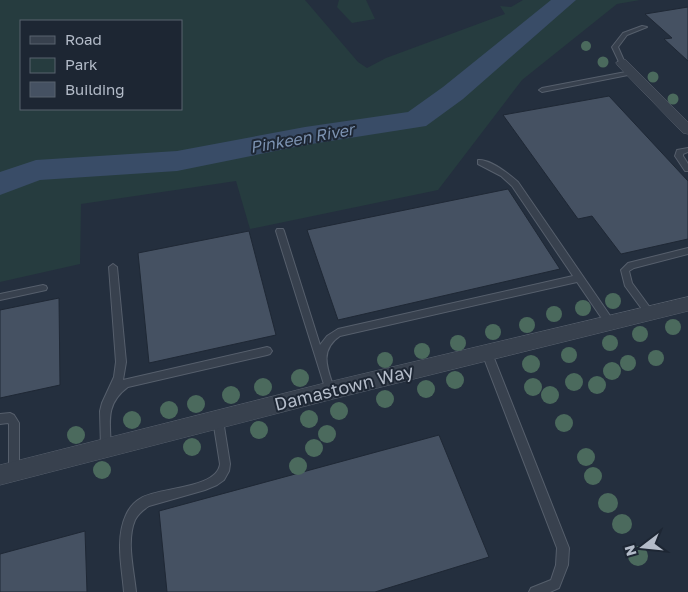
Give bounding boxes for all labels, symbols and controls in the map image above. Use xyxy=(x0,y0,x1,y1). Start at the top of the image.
legend xyxy=(20,20,182,110)
text: Road xyxy=(65,30,102,48)
text: Park xyxy=(65,55,98,73)
text: Building xyxy=(65,80,125,98)
water label: Pinkeen River xyxy=(249,119,358,157)
street label: Damastown Way xyxy=(272,359,416,415)
north arrow xyxy=(618,522,668,572)
text: N xyxy=(620,543,640,558)

